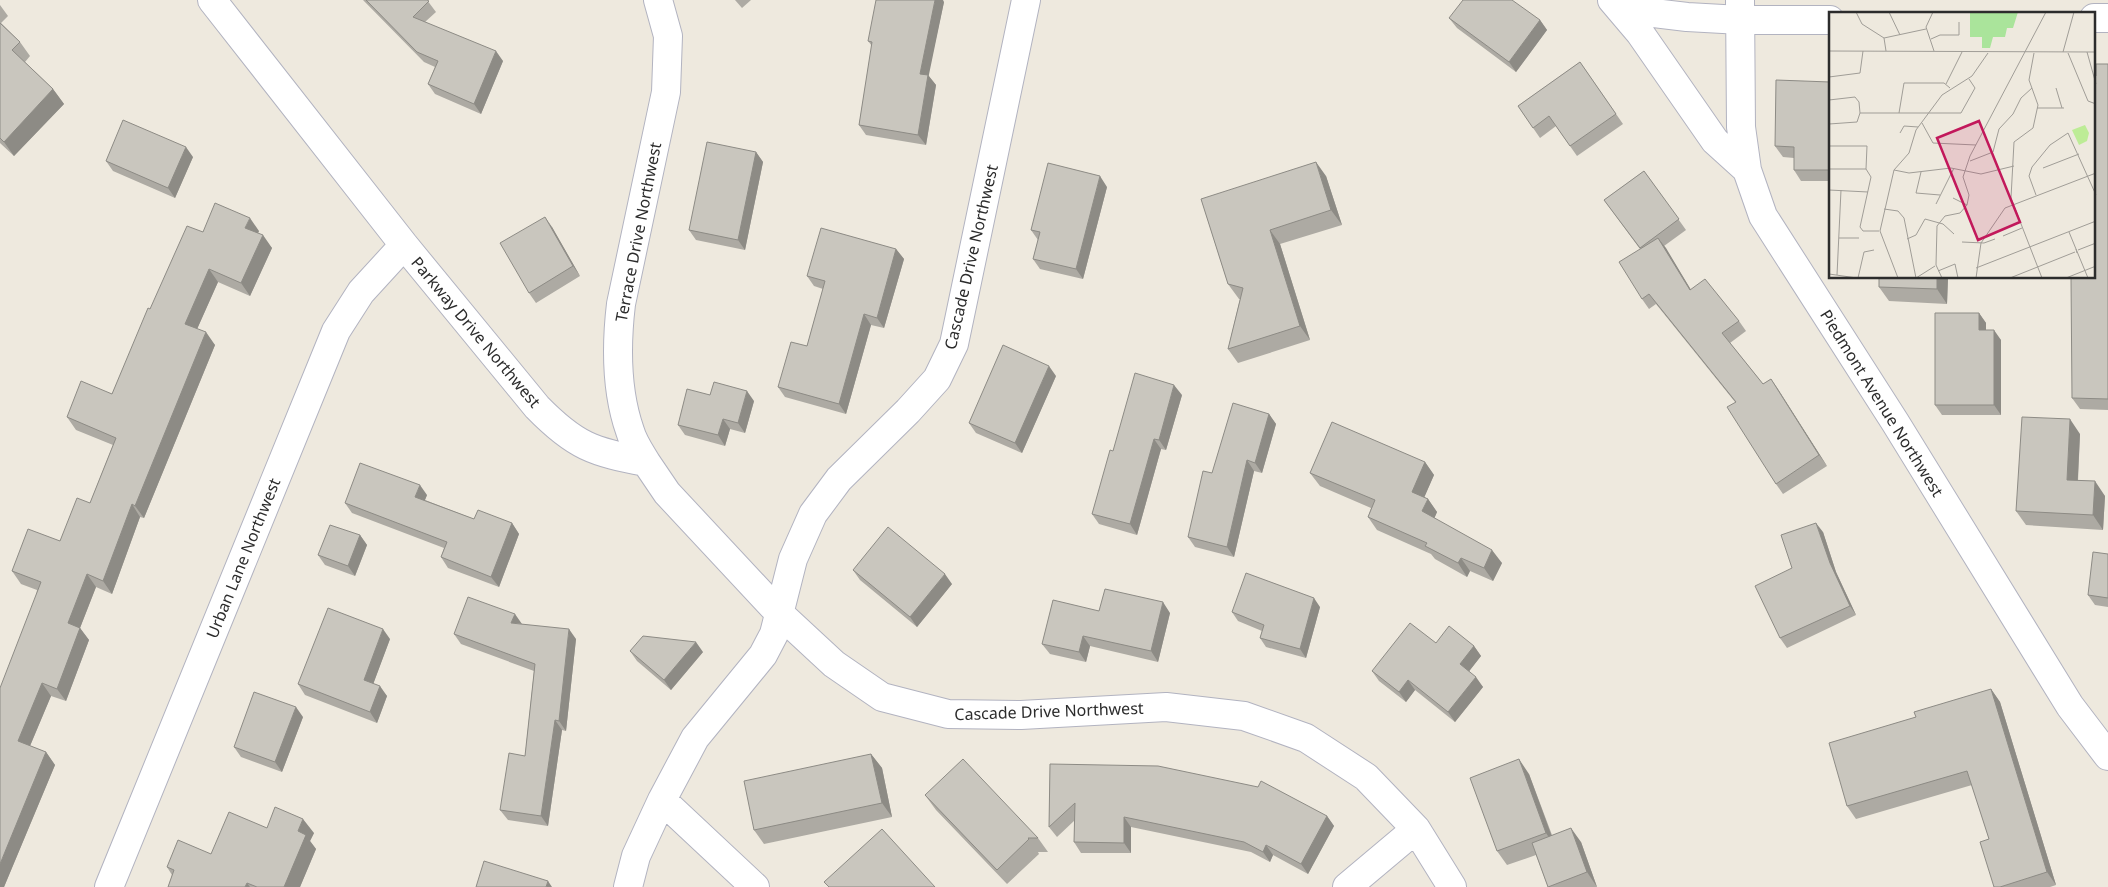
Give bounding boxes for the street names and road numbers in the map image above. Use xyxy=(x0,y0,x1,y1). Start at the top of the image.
street label: Terrace Drive Northwest xyxy=(610,140,666,324)
street label: Cascade Drive Northwest xyxy=(939,162,1003,352)
street label: Parkway Drive Northwest xyxy=(406,252,546,412)
street label: Piedmont Avenue Northwest xyxy=(1815,305,1949,501)
street label: Urban Lane Northwest xyxy=(201,475,285,641)
street label: Cascade Drive Northwest xyxy=(954,697,1144,725)

